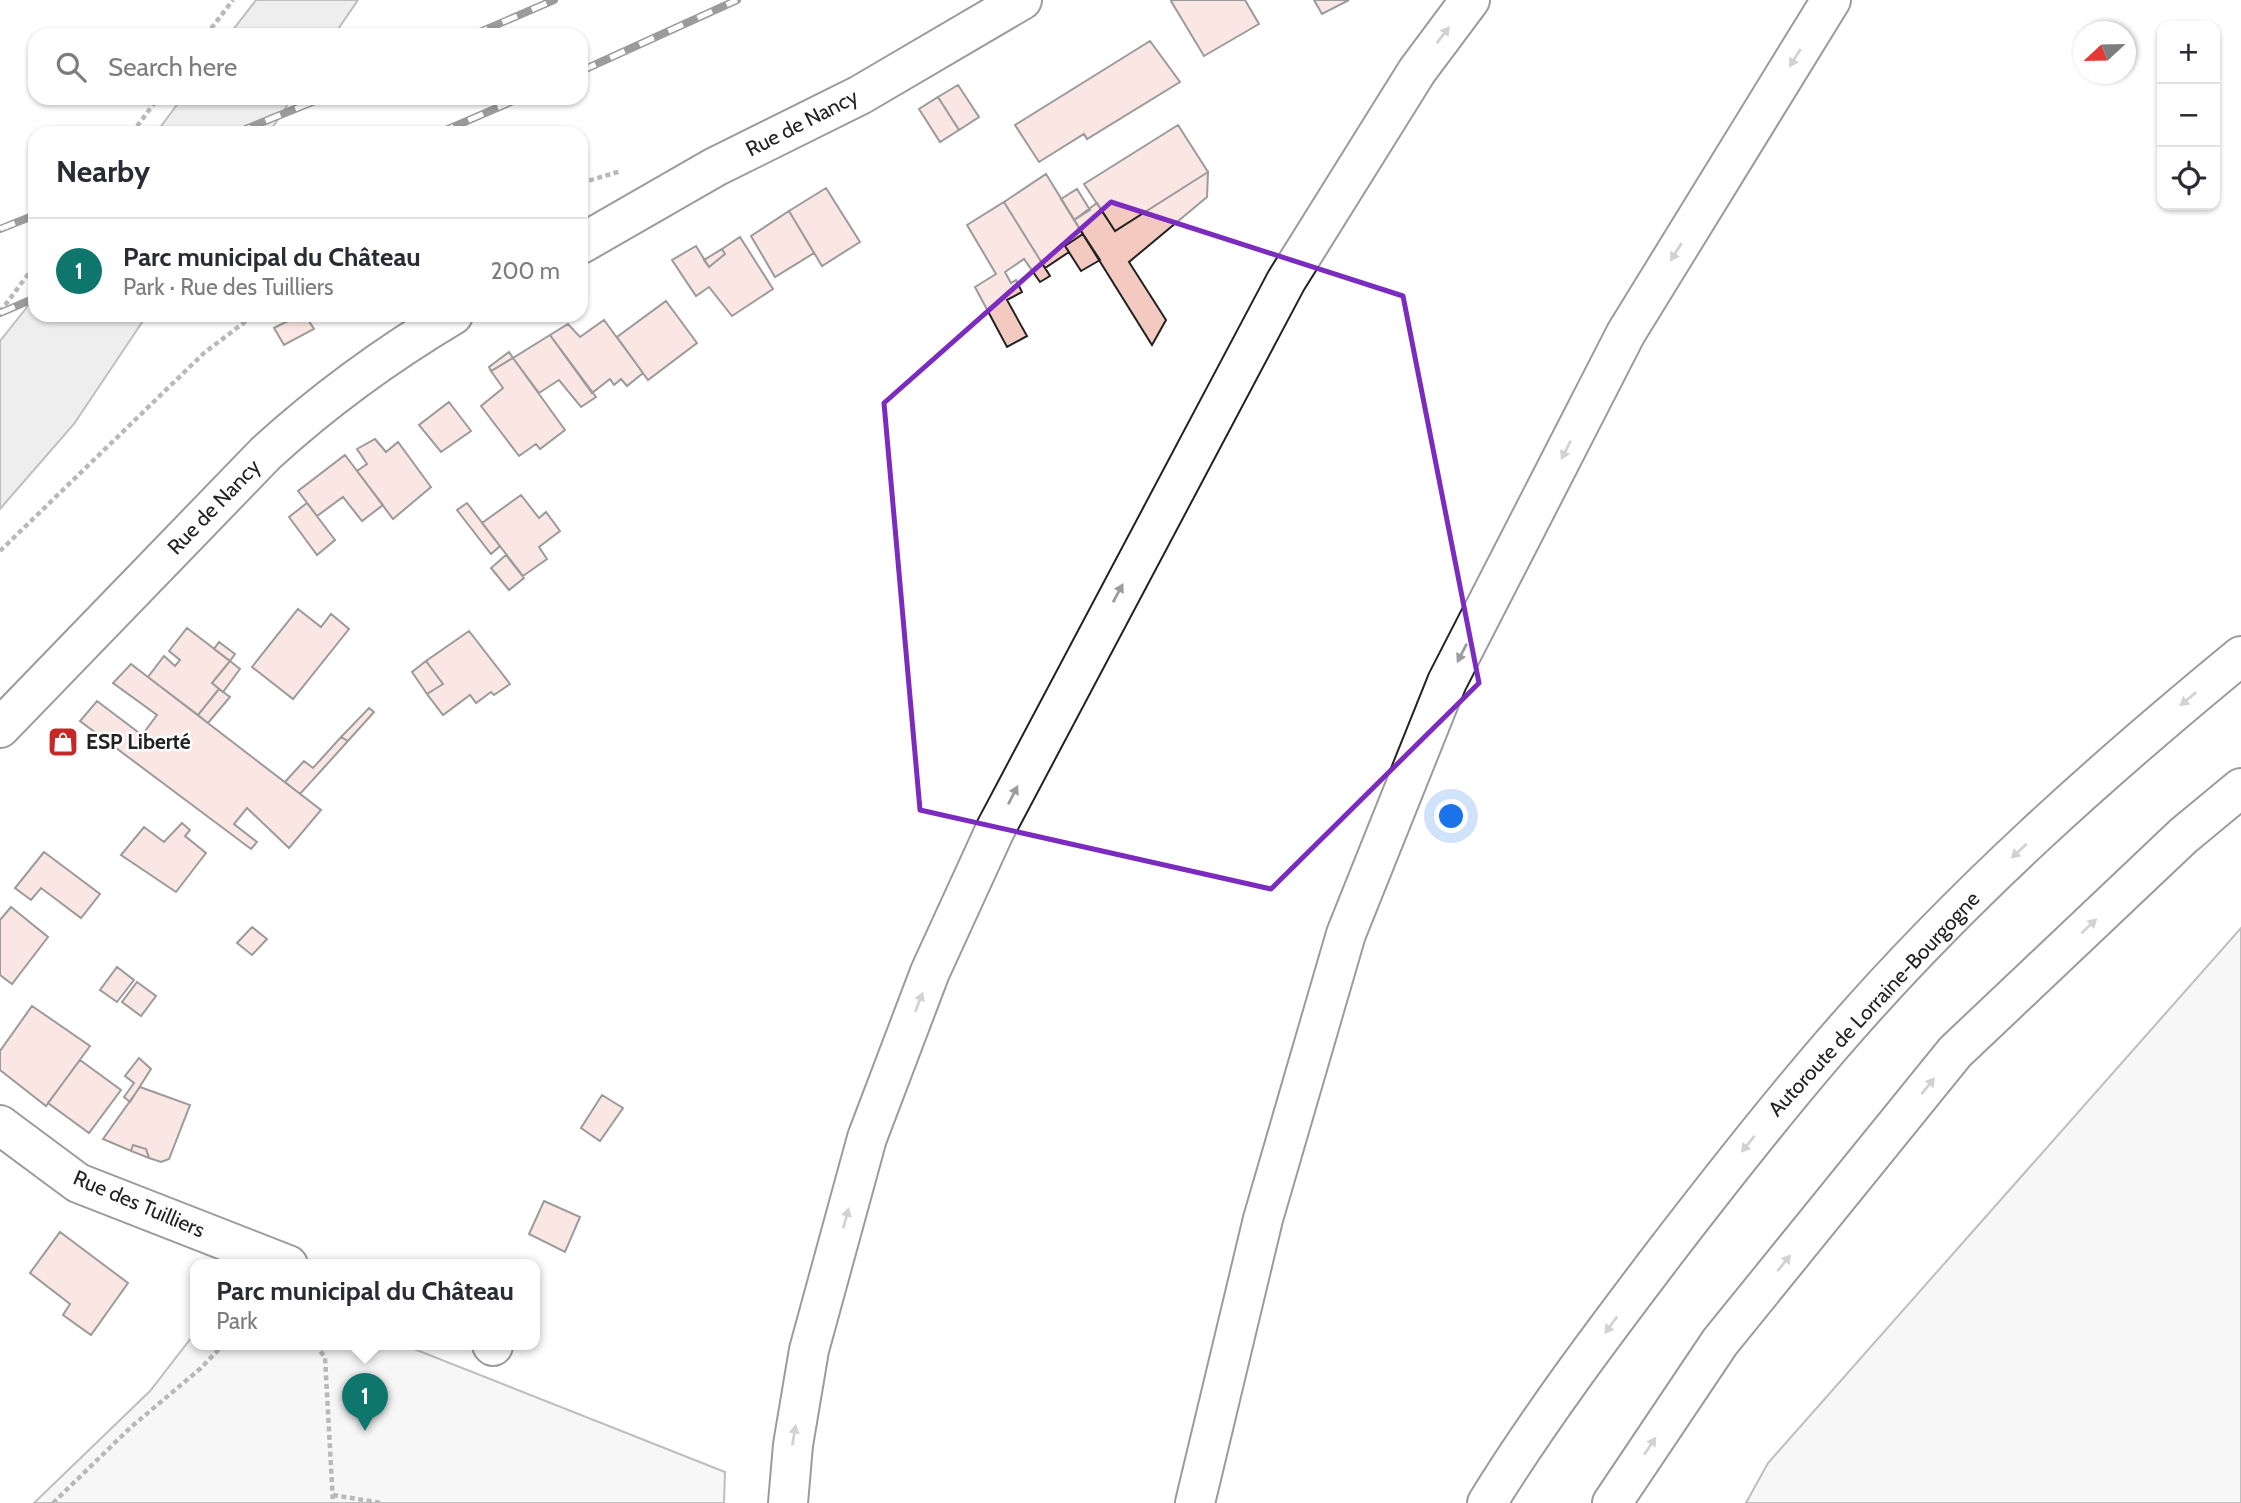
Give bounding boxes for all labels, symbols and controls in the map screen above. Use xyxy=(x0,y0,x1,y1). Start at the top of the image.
north arrow xyxy=(2073,21,2136,84)
map controls xyxy=(2157,21,2220,210)
button: + xyxy=(2157,21,2220,84)
one-way arrow xyxy=(1436,26,1450,44)
search box xyxy=(28,28,588,105)
icon: search xyxy=(52,48,90,86)
one-way arrow xyxy=(1789,48,1802,68)
text: Search here xyxy=(108,51,237,83)
street label: Rue de Nancy xyxy=(741,83,862,162)
button: − xyxy=(2157,84,2220,147)
button: locate xyxy=(2157,147,2220,210)
text: Nearby xyxy=(56,153,150,190)
text: Parc municipal du Château xyxy=(123,241,421,273)
one-way arrow xyxy=(1669,242,1682,261)
text: 1 xyxy=(75,257,83,285)
text: 200 m xyxy=(490,257,560,285)
text: Park · Rue des Tuilliers xyxy=(123,273,334,301)
one-way arrow xyxy=(1560,440,1571,460)
street label: Rue de Nancy xyxy=(162,454,265,559)
one-way arrow xyxy=(1111,583,1123,603)
one-way arrow xyxy=(1456,643,1467,663)
one-way arrow xyxy=(2180,691,2197,706)
shop icon: ESP Liberté xyxy=(46,725,80,759)
place label: ESP Liberté xyxy=(86,729,191,754)
one-way arrow xyxy=(1007,785,1018,805)
your location xyxy=(1434,799,1468,833)
one-way arrow xyxy=(2010,843,2028,859)
street label: Autoroute de Lorraine-Bourgogne xyxy=(1763,886,1985,1121)
one-way arrow xyxy=(2080,918,2097,934)
one-way arrow xyxy=(913,992,924,1013)
one-way arrow xyxy=(1920,1078,1935,1096)
one-way arrow xyxy=(1741,1134,1756,1152)
street label: Rue des Tuilliers xyxy=(70,1165,209,1243)
one-way arrow xyxy=(841,1207,851,1228)
one-way arrow xyxy=(1777,1255,1792,1273)
popup xyxy=(190,1259,540,1350)
text: Parc municipal du Château xyxy=(216,1275,514,1307)
text: Park xyxy=(216,1307,258,1335)
one-way arrow xyxy=(1604,1316,1618,1334)
pin: 1 xyxy=(342,1373,388,1431)
one-way arrow xyxy=(789,1424,800,1446)
one-way arrow xyxy=(1643,1437,1656,1456)

